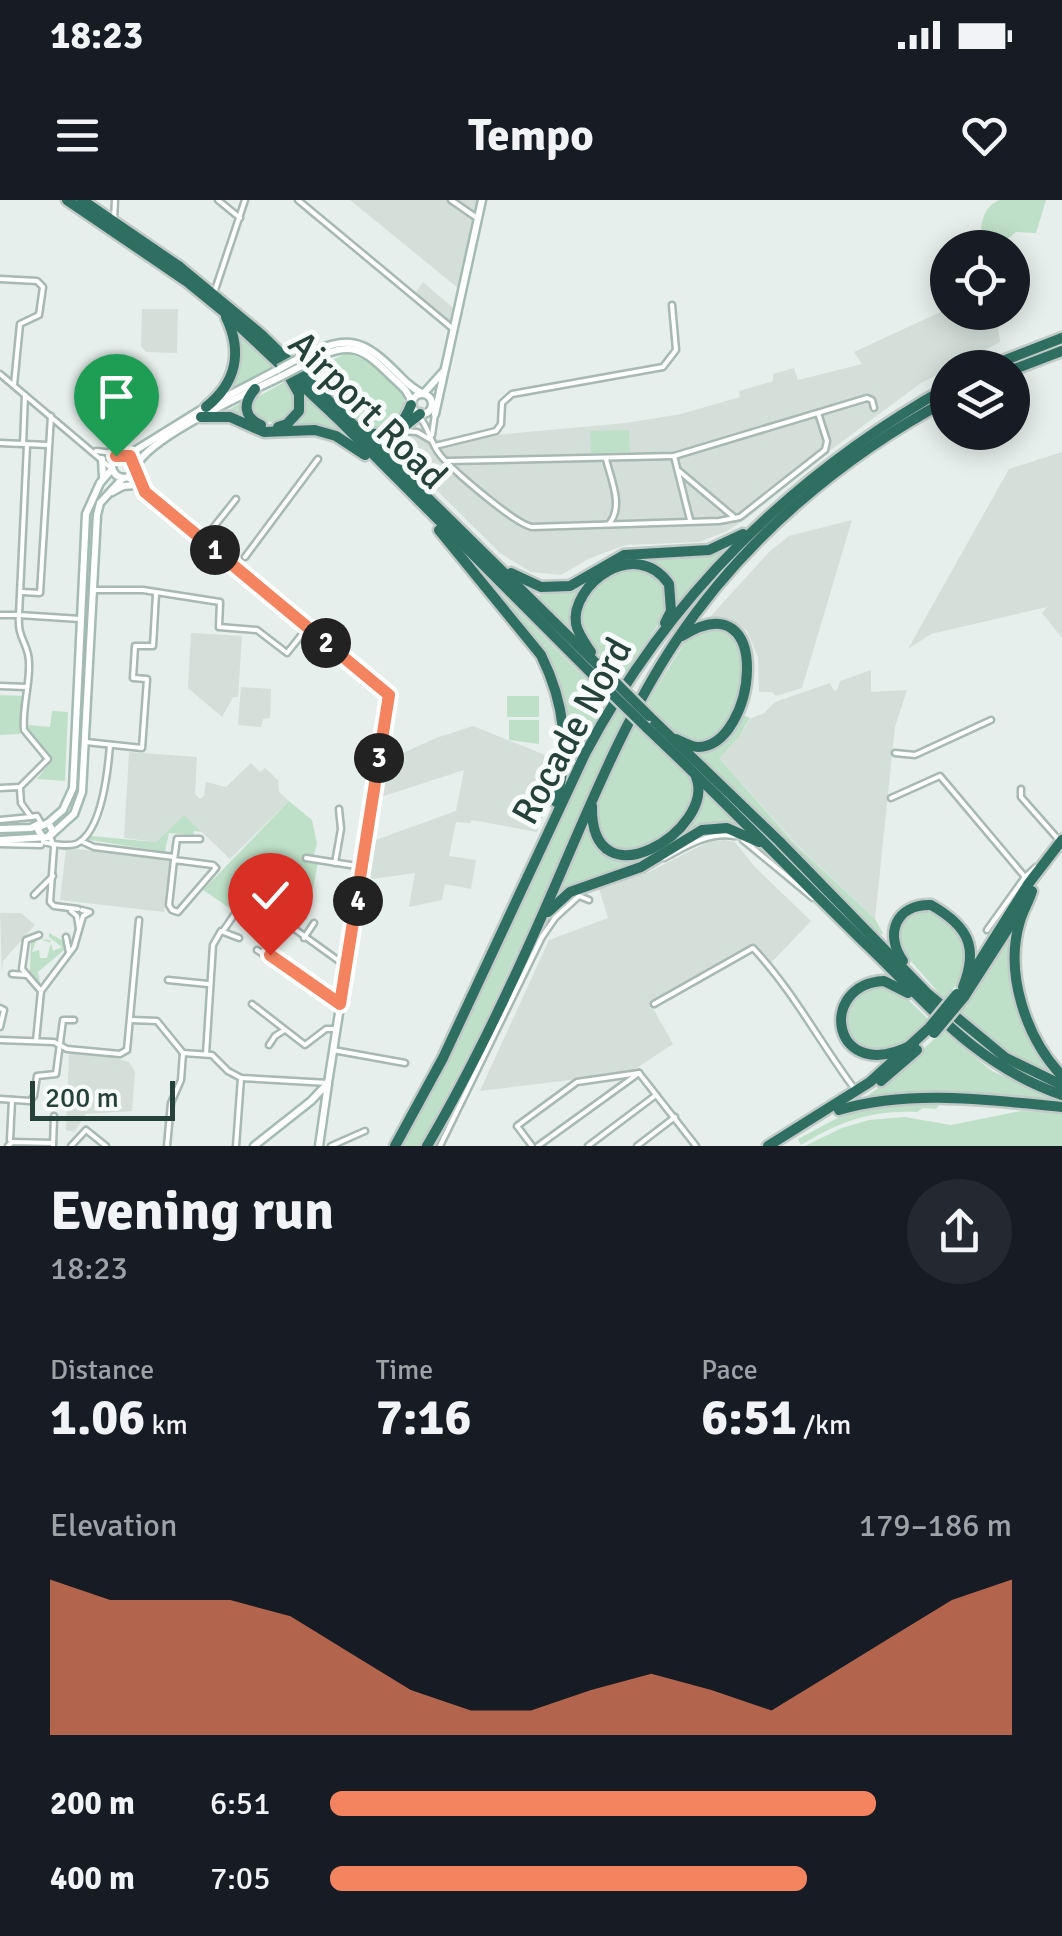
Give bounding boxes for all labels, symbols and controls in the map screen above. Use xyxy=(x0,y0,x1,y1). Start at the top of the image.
text: 18:23 xyxy=(50,12,143,59)
icon: menu xyxy=(50,108,105,163)
text: Tempo xyxy=(468,108,594,163)
icon: heart xyxy=(957,108,1012,163)
map controls xyxy=(930,230,1030,450)
button: locate xyxy=(930,230,1030,330)
street label: Airport Road xyxy=(279,321,457,499)
button: layers xyxy=(930,350,1030,450)
pin xyxy=(74,354,159,457)
icon: arrive xyxy=(89,369,144,424)
pin: 1 xyxy=(190,525,240,575)
text: 1 xyxy=(207,533,223,567)
pin: 2 xyxy=(301,618,351,668)
text: 2 xyxy=(318,626,334,660)
street label: Rocade Nord xyxy=(502,630,642,832)
pin: 3 xyxy=(354,733,404,783)
text: 3 xyxy=(371,741,387,775)
pin xyxy=(228,853,313,956)
icon: check xyxy=(243,868,298,923)
pin: 4 xyxy=(333,876,383,926)
text: 4 xyxy=(350,884,366,918)
scale bar xyxy=(30,1076,175,1120)
text: 200 m xyxy=(45,1081,119,1115)
text: Evening run xyxy=(50,1177,334,1245)
button: share xyxy=(907,1179,1012,1284)
text: 18:23 xyxy=(50,1249,128,1288)
text: Distance xyxy=(50,1353,154,1387)
text: Time xyxy=(376,1353,433,1387)
text: Pace xyxy=(701,1353,758,1387)
text: 1.06 xyxy=(50,1387,145,1449)
text: 7:16 xyxy=(376,1387,471,1449)
text: 6:51 xyxy=(701,1387,797,1449)
text: km xyxy=(145,1408,188,1442)
text: /km xyxy=(797,1408,851,1442)
text: Elevation xyxy=(50,1506,177,1545)
text: 179–186 m xyxy=(859,1506,1012,1545)
text: 200 m xyxy=(50,1784,135,1823)
text: 6:51 xyxy=(210,1784,270,1823)
text: 400 m xyxy=(50,1859,135,1898)
text: 7:05 xyxy=(210,1859,270,1898)

